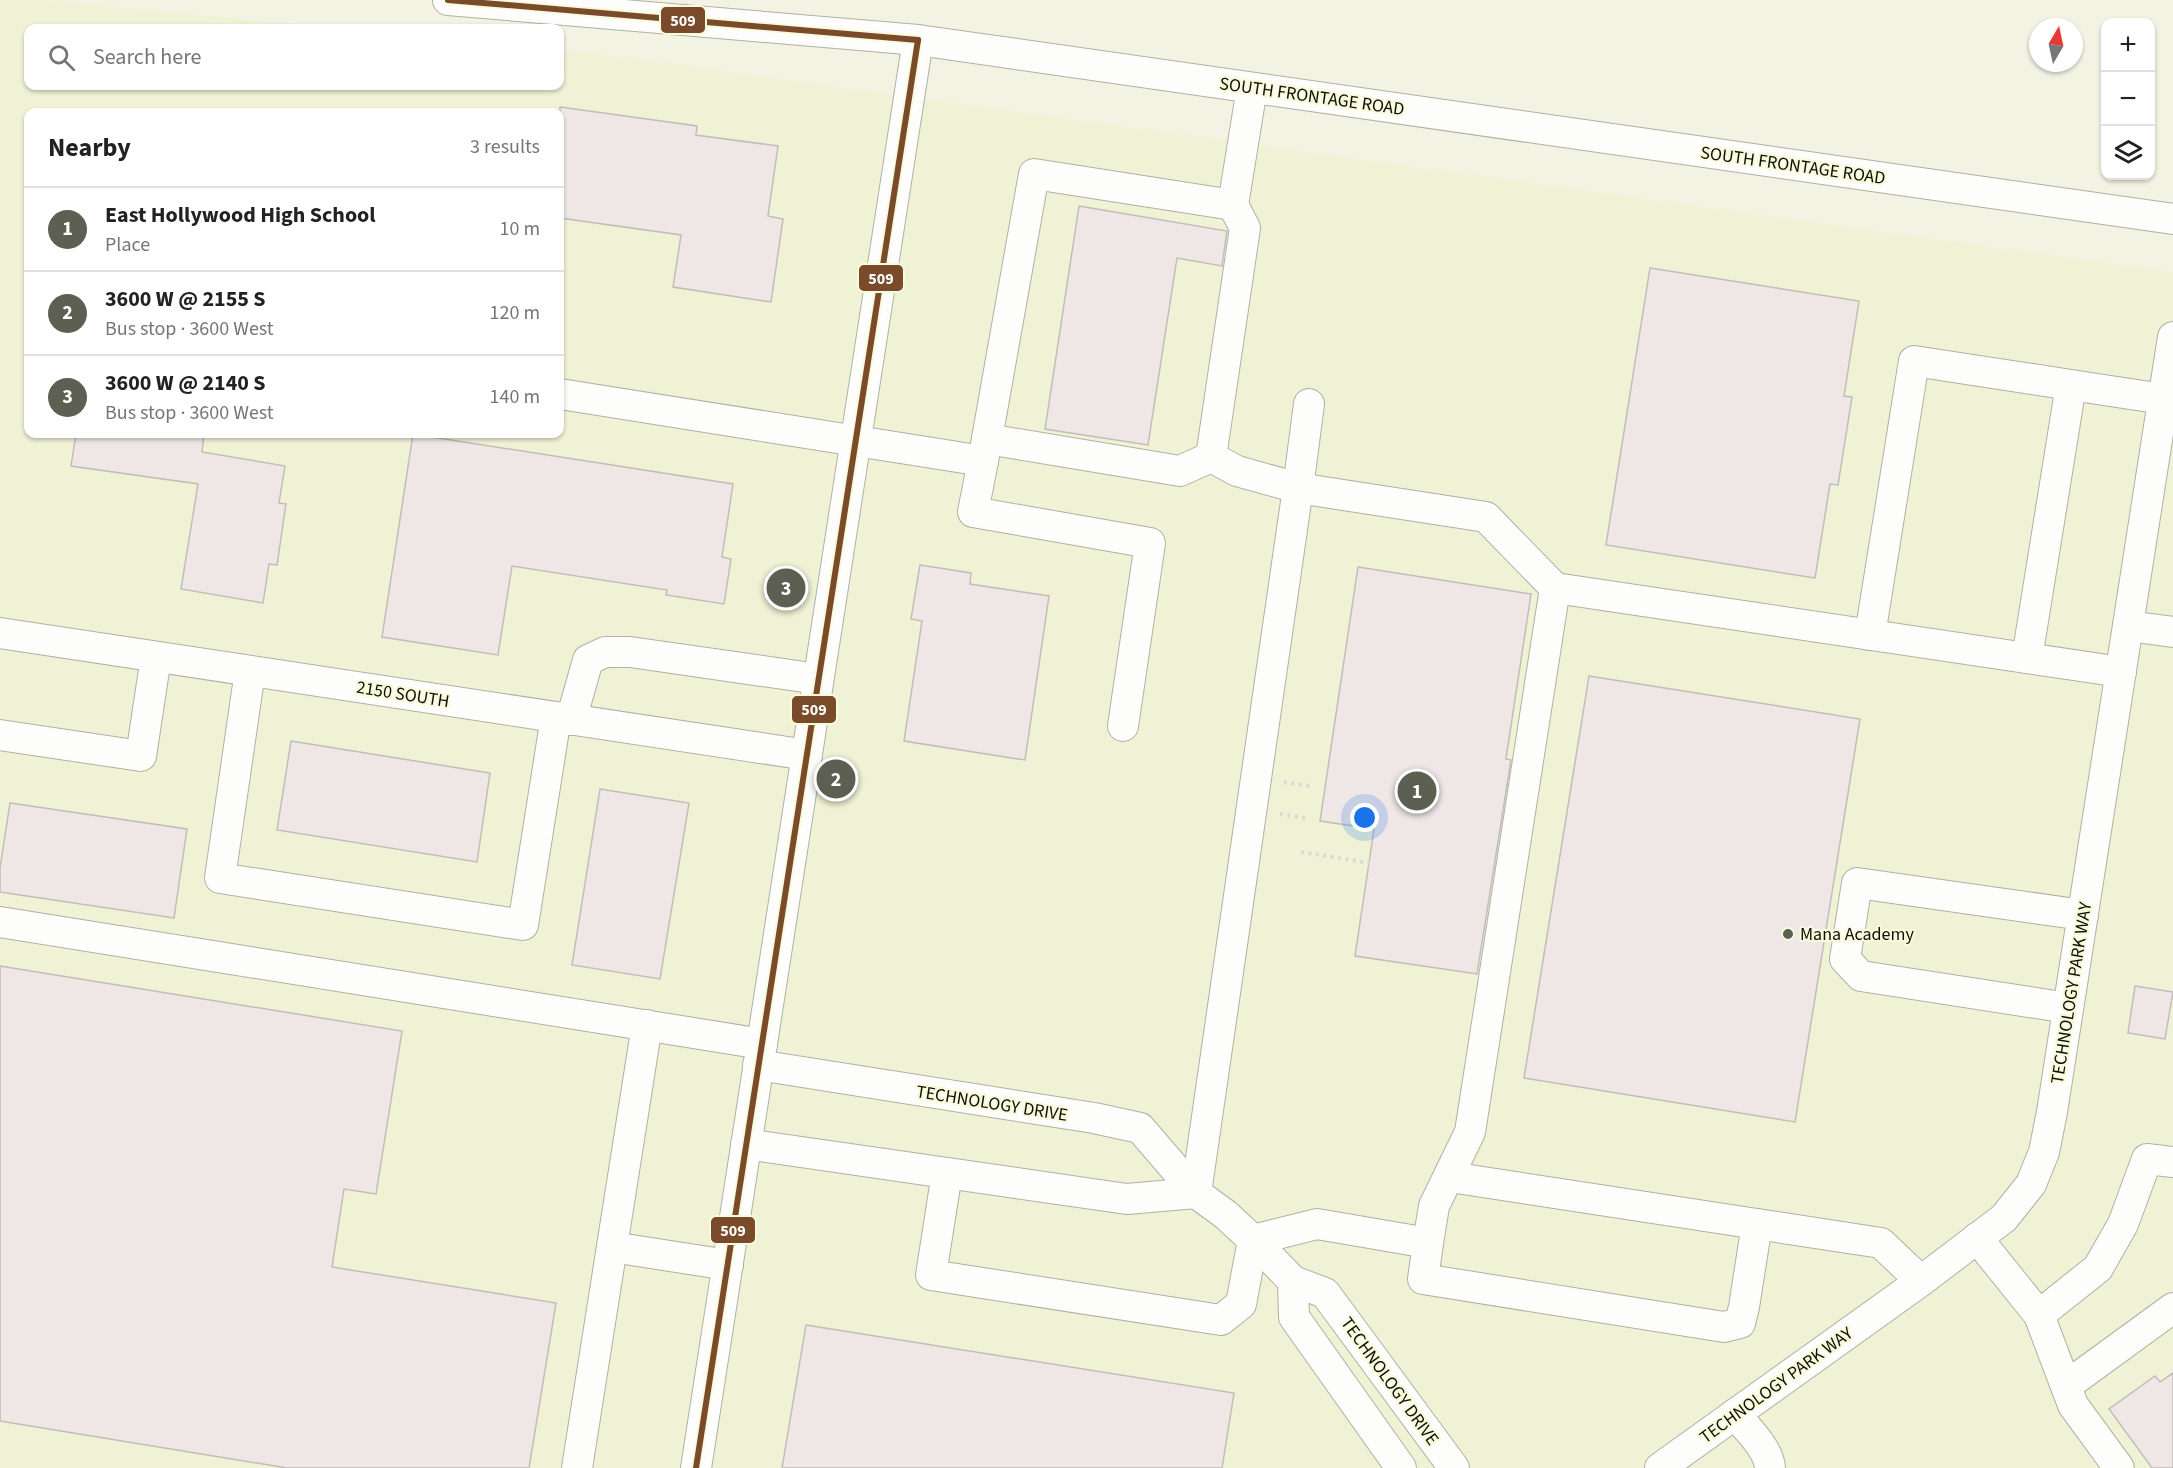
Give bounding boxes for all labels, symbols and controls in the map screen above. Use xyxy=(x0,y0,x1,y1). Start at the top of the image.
line badge: 509 xyxy=(660,6,706,34)
text: 509 xyxy=(670,10,696,32)
north arrow xyxy=(2029,18,2083,72)
map controls xyxy=(2101,18,2155,180)
button: + xyxy=(2101,18,2155,72)
search box xyxy=(24,24,564,90)
icon: search xyxy=(45,41,78,74)
text: Search here xyxy=(93,41,201,73)
street label: SOUTH FRONTAGE ROAD xyxy=(1218,71,1406,122)
button: − xyxy=(2101,72,2155,126)
button: layers xyxy=(2101,126,2155,180)
text: Nearby xyxy=(48,129,131,166)
text: 3 results xyxy=(470,133,540,161)
street label: SOUTH FRONTAGE ROAD xyxy=(1699,140,1887,191)
text: East Hollywood High School xyxy=(105,199,376,231)
text: 1 xyxy=(62,215,73,243)
text: 10 m xyxy=(500,215,540,243)
text: Place xyxy=(105,231,150,259)
line badge: 509 xyxy=(858,264,904,292)
text: 509 xyxy=(868,268,894,290)
text: 3600 W @ 2155 S xyxy=(105,283,266,315)
text: 2 xyxy=(62,299,73,327)
text: 120 m xyxy=(490,299,540,327)
text: Bus stop · 3600 West xyxy=(105,315,274,343)
text: 3600 W @ 2140 S xyxy=(105,367,266,399)
text: 3 xyxy=(62,383,73,411)
text: 140 m xyxy=(490,383,540,411)
text: Bus stop · 3600 West xyxy=(105,399,274,427)
pin: 3 xyxy=(766,566,806,610)
street label: 2150 SOUTH xyxy=(355,675,451,714)
line badge: 509 xyxy=(791,695,837,724)
text: 509 xyxy=(801,699,827,721)
pin: 2 xyxy=(816,756,856,802)
pin: 1 xyxy=(1398,768,1436,814)
your location xyxy=(1350,803,1379,832)
street label: TECHNOLOGY PARK WAY xyxy=(2045,900,2098,1086)
place label: Mana Academy xyxy=(1800,922,1914,947)
marker: Mana Academy xyxy=(1781,927,1795,941)
street label: TECHNOLOGY DRIVE xyxy=(914,1079,1069,1128)
line badge: 509 xyxy=(710,1216,756,1244)
text: 509 xyxy=(720,1220,746,1242)
street label: TECHNOLOGY DRIVE xyxy=(1334,1312,1445,1451)
street label: TECHNOLOGY PARK WAY xyxy=(1695,1321,1858,1450)

